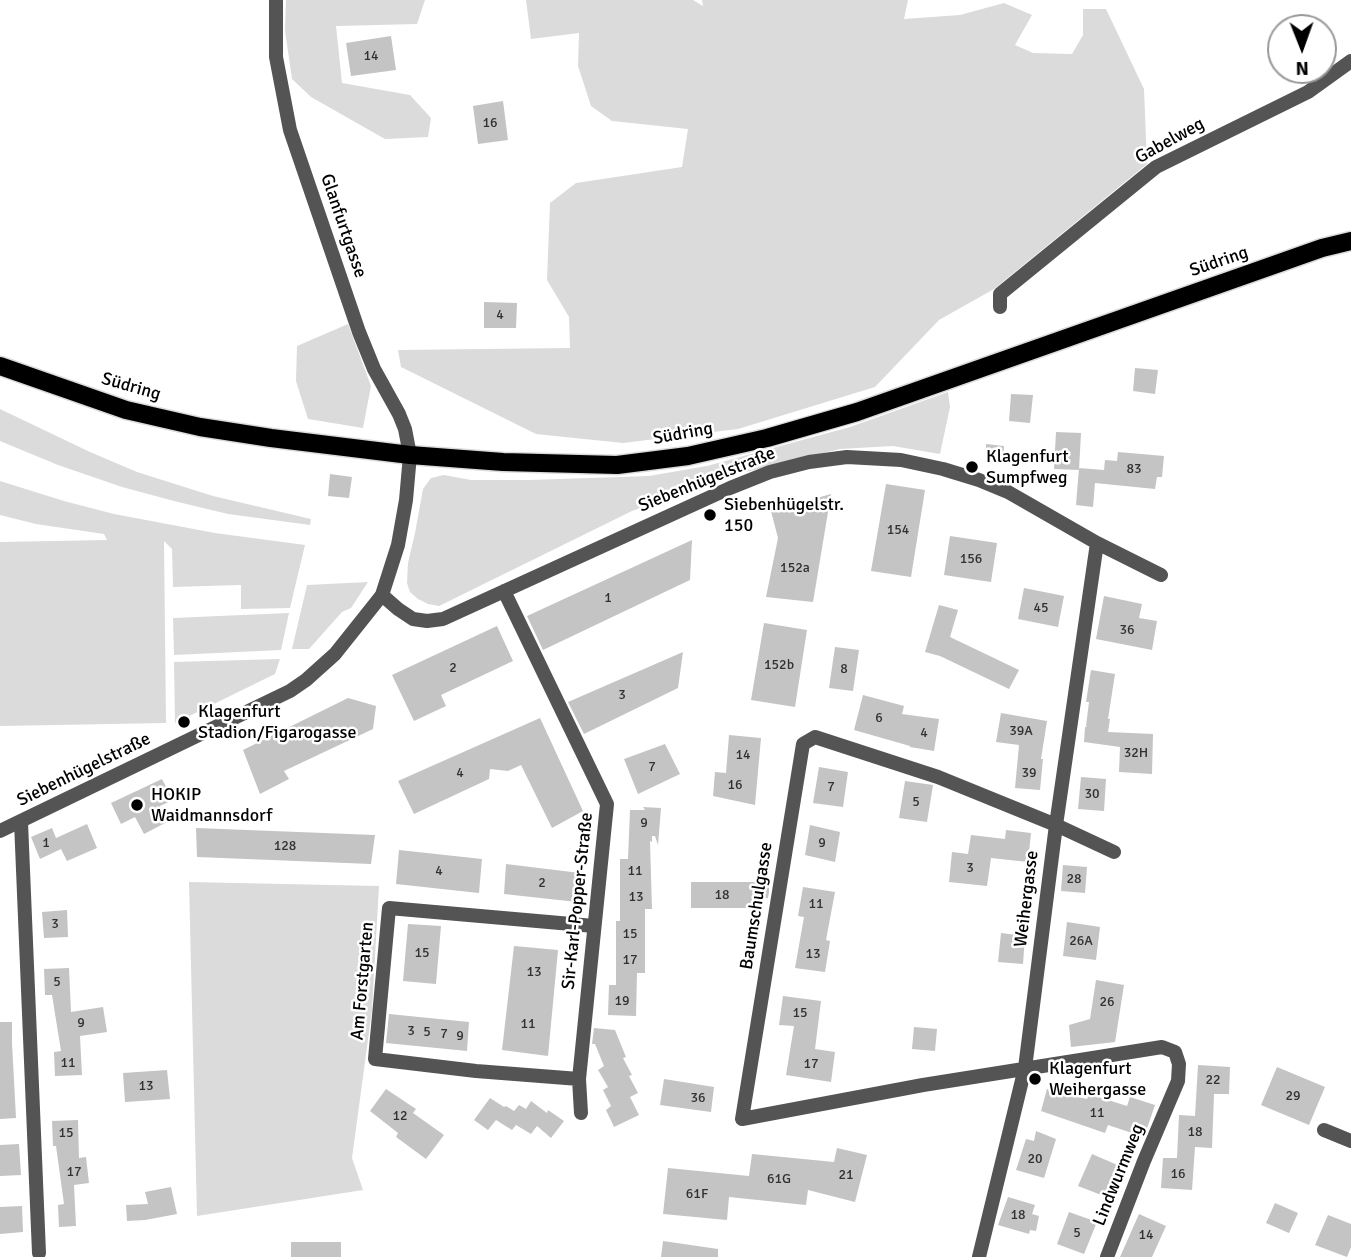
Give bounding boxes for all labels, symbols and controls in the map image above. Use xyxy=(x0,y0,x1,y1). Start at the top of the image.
north arrow xyxy=(1267,14,1337,84)
house number: 14 xyxy=(363,48,379,64)
text: N xyxy=(1296,56,1309,80)
street label: Gabelweg xyxy=(1132,113,1208,169)
house number: 16 xyxy=(482,115,498,131)
street label: Glanfurtgasse xyxy=(315,171,371,281)
street label: Südring xyxy=(1187,242,1251,282)
house number: 4 xyxy=(496,307,504,323)
street label: Südring xyxy=(99,368,163,406)
street label: Südring xyxy=(651,418,715,450)
street label: Siebenhügelstraße xyxy=(635,443,779,517)
place label: Klagenfurt Sumpfweg xyxy=(986,446,1069,489)
marker: Klagenfurt Sumpfweg xyxy=(964,459,980,475)
house number: 83 xyxy=(1126,461,1142,477)
place label: Siebenhügelstr. 150 xyxy=(724,494,844,536)
marker: Siebenhügelstr. 150 xyxy=(702,507,718,523)
house number: 154 xyxy=(887,522,909,538)
house number: 156 xyxy=(960,551,982,567)
house number: 152a xyxy=(780,560,810,576)
house number: 1 xyxy=(604,590,612,606)
house number: 45 xyxy=(1033,600,1049,616)
house number: 36 xyxy=(1119,622,1135,638)
house number: 152b xyxy=(764,657,794,673)
house number: 2 xyxy=(449,660,457,676)
house number: 8 xyxy=(840,661,848,677)
house number: 3 xyxy=(618,687,626,703)
place label: Klagenfurt Stadion/Figarogasse xyxy=(198,701,356,744)
house number: 6 xyxy=(875,710,883,726)
marker: Klagenfurt Stadion/Figarogasse xyxy=(176,714,192,730)
house number: 39A xyxy=(1009,723,1033,739)
house number: 4 xyxy=(920,725,928,741)
street label: Siebenhügelstraße xyxy=(14,728,154,812)
house number: 32H xyxy=(1124,745,1148,761)
house number: 14 xyxy=(735,747,751,763)
house number: 7 xyxy=(648,759,656,775)
house number: 4 xyxy=(456,765,464,781)
house number: 39 xyxy=(1021,765,1037,781)
house number: 16 xyxy=(727,777,743,793)
house number: 7 xyxy=(827,779,835,795)
place label: HOKIP Waidmannsdorf xyxy=(151,784,272,826)
house number: 30 xyxy=(1084,786,1100,802)
house number: 5 xyxy=(912,794,920,810)
marker: HOKIP Waidmannsdorf xyxy=(129,797,145,813)
street label: Sir-Karl-Popper-Straße xyxy=(558,811,598,991)
house number: 9 xyxy=(640,815,648,831)
house number: 1 xyxy=(42,835,50,851)
house number: 9 xyxy=(818,835,826,851)
house number: 128 xyxy=(274,838,296,854)
street label: Baumschulgasse xyxy=(736,841,778,971)
street label: Weihergasse xyxy=(1010,849,1044,949)
house number: 3 xyxy=(966,860,974,876)
house number: 4 xyxy=(435,863,443,879)
house number: 11 xyxy=(627,863,643,879)
house number: 28 xyxy=(1066,871,1082,887)
house number: 2 xyxy=(538,875,546,891)
house number: 18 xyxy=(714,887,730,903)
house number: 13 xyxy=(628,889,644,905)
house number: 11 xyxy=(808,896,824,912)
house number: 3 xyxy=(51,916,59,932)
street label: Am Forstgarten xyxy=(347,921,379,1041)
house number: 15 xyxy=(622,926,638,942)
house number: 26A xyxy=(1069,933,1093,949)
house number: 15 xyxy=(414,945,430,961)
house number: 13 xyxy=(805,946,821,962)
house number: 17 xyxy=(622,952,638,968)
house number: 13 xyxy=(526,964,542,980)
house number: 5 xyxy=(53,974,61,990)
house number: 19 xyxy=(614,993,630,1009)
house number: 26 xyxy=(1099,994,1115,1010)
house number: 15 xyxy=(792,1005,808,1021)
house number: 9 xyxy=(77,1015,85,1031)
house number: 11 xyxy=(520,1016,536,1032)
house number: 3 xyxy=(407,1023,415,1039)
house number: 5 xyxy=(423,1024,431,1040)
house number: 7 xyxy=(440,1026,448,1042)
house number: 9 xyxy=(456,1028,464,1044)
house number: 11 xyxy=(60,1055,76,1071)
house number: 17 xyxy=(803,1056,819,1072)
place label: Klagenfurt Weihergasse xyxy=(1049,1058,1146,1100)
marker: Klagenfurt Weihergasse xyxy=(1027,1071,1043,1087)
house number: 22 xyxy=(1205,1072,1221,1088)
house number: 13 xyxy=(138,1078,154,1094)
house number: 29 xyxy=(1285,1088,1301,1104)
house number: 36 xyxy=(690,1090,706,1106)
house number: 11 xyxy=(1089,1105,1105,1121)
house number: 12 xyxy=(392,1108,408,1124)
street label: Lindwurmweg xyxy=(1089,1121,1149,1229)
house number: 18 xyxy=(1187,1124,1203,1140)
house number: 15 xyxy=(58,1125,74,1141)
house number: 20 xyxy=(1027,1151,1043,1167)
house number: 17 xyxy=(66,1164,82,1180)
house number: 16 xyxy=(1170,1166,1186,1182)
house number: 21 xyxy=(838,1167,854,1183)
house number: 61G xyxy=(767,1171,791,1187)
house number: 61F xyxy=(686,1186,708,1202)
house number: 18 xyxy=(1010,1207,1026,1223)
house number: 5 xyxy=(1073,1225,1081,1241)
house number: 14 xyxy=(1138,1227,1154,1243)

